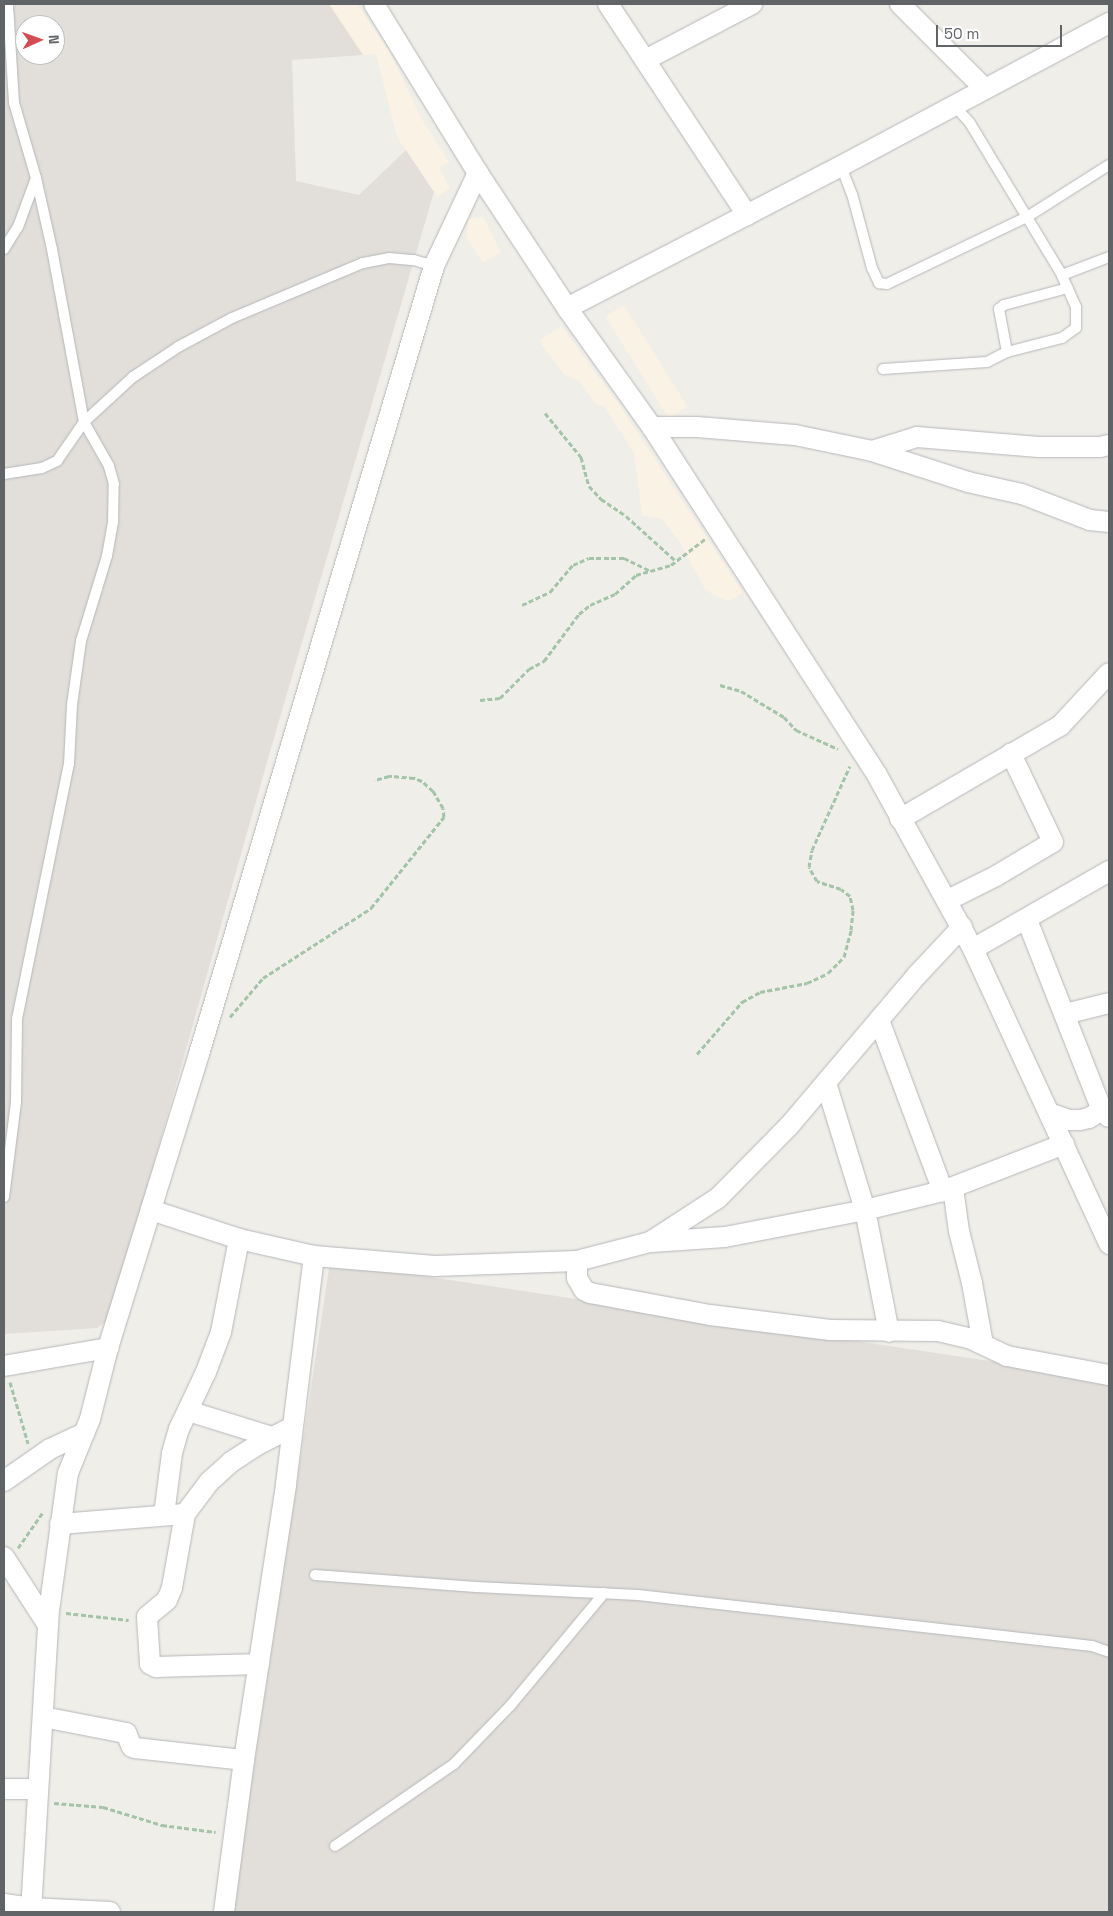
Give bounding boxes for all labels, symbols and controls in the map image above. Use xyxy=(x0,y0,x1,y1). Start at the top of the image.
north arrow xyxy=(15,15,65,65)
scale bar xyxy=(938,15,1064,47)
text: 50 m xyxy=(944,24,979,43)
text: N xyxy=(45,34,63,45)

